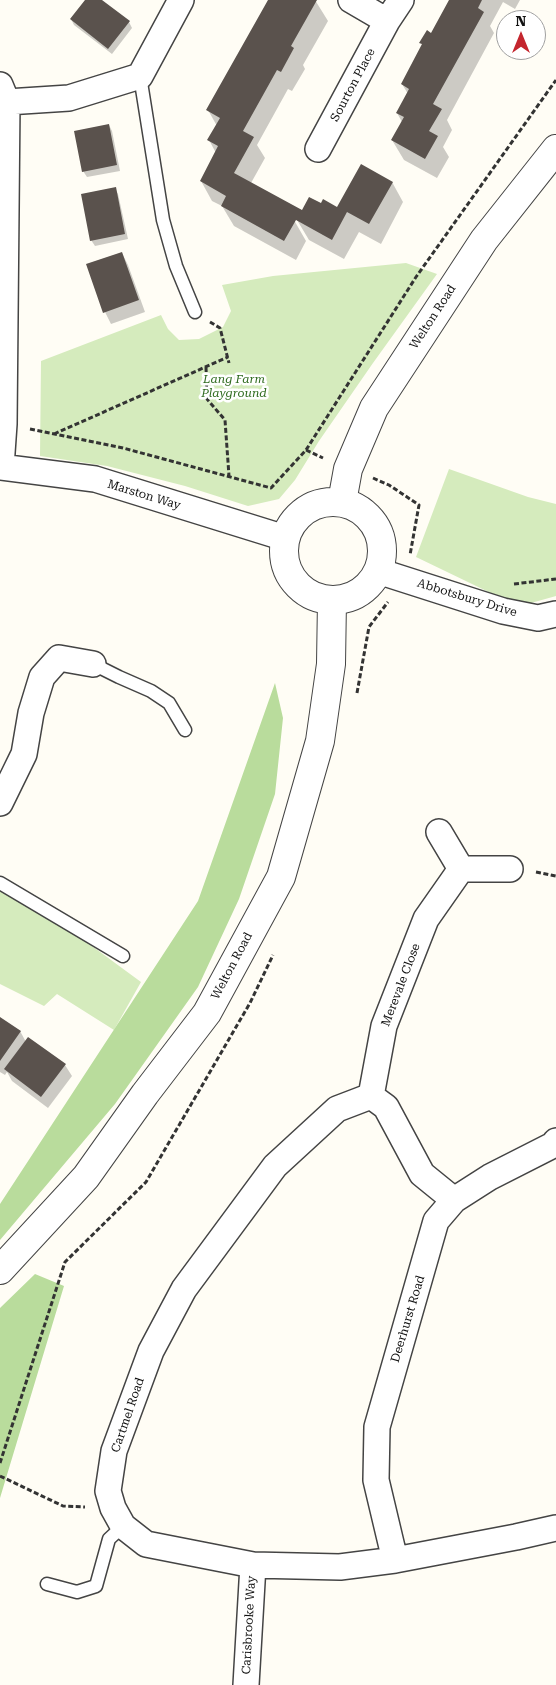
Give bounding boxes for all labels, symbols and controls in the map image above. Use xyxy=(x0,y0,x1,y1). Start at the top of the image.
north arrow xyxy=(496,10,546,60)
text: N xyxy=(516,13,526,29)
street label: Sourton Place xyxy=(328,46,378,124)
street label: Welton Road xyxy=(407,282,459,352)
park label: Lang Farm Playground xyxy=(201,372,267,400)
street label: Marston Way xyxy=(106,477,182,513)
street label: Abbotsbury Drive xyxy=(415,576,519,620)
street label: Welton Road xyxy=(208,930,256,1002)
street label: Merevale Close xyxy=(379,942,423,1028)
street label: Deerhurst Road xyxy=(388,1274,428,1364)
street label: Cartmel Road xyxy=(108,1376,148,1454)
street label: Carisbrooke Way xyxy=(239,1575,259,1675)

